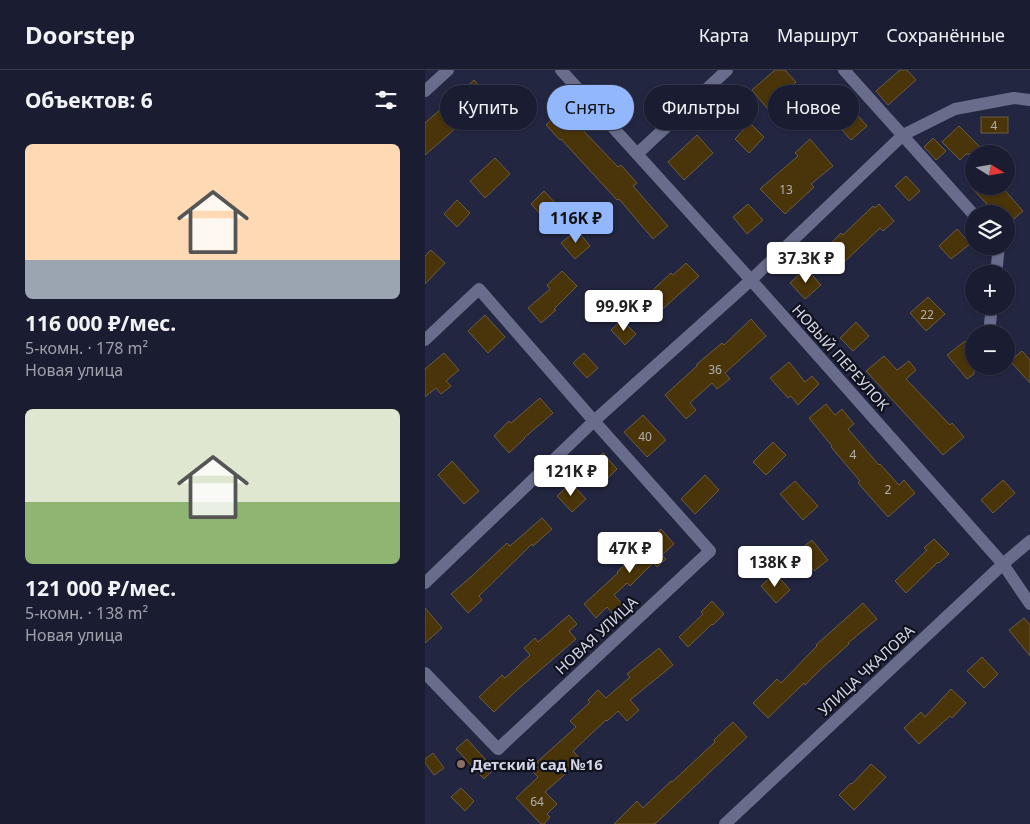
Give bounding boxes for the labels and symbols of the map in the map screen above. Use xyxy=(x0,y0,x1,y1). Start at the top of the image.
house number: 4 xyxy=(991,117,998,134)
north arrow xyxy=(965,145,1015,195)
house number: 13 xyxy=(779,181,793,198)
pin: 116K ₽ xyxy=(535,202,617,244)
pin: 37.3K ₽ xyxy=(760,242,852,284)
pin: 99.9K ₽ xyxy=(578,290,670,332)
street label: НОВЫЙ ПЕРЕУЛОК xyxy=(788,300,894,415)
house number: 22 xyxy=(920,306,934,323)
house number: 36 xyxy=(708,361,722,378)
house number: 40 xyxy=(638,428,652,445)
house number: 4 xyxy=(850,446,857,463)
pin: 121K ₽ xyxy=(530,454,612,497)
house number: 2 xyxy=(885,481,892,498)
pin: 47K ₽ xyxy=(595,532,665,574)
pin: 138K ₽ xyxy=(734,546,816,588)
street label: НОВАЯ УЛИЦА xyxy=(551,591,642,678)
street label: УЛИЦА ЧКАЛОВА xyxy=(814,620,919,720)
place label: Детский сад №16 xyxy=(471,754,603,774)
marker: Детский сад №16 xyxy=(455,758,467,770)
house number: 64 xyxy=(530,793,544,810)

